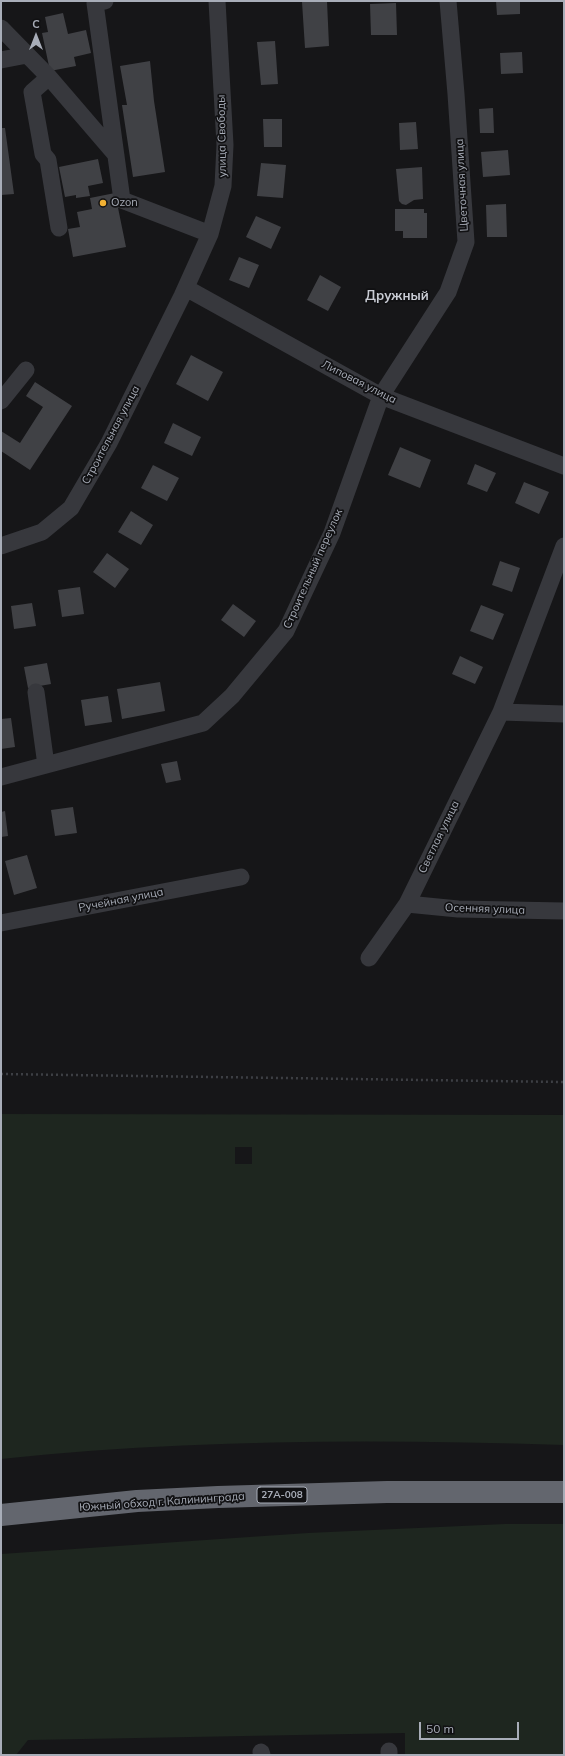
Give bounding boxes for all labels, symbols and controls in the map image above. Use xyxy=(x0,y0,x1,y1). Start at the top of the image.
north arrow xyxy=(16,16,56,56)
text: С xyxy=(32,17,40,31)
street label: улица Свободы xyxy=(215,95,229,177)
street label: Цветочная улица xyxy=(453,138,471,232)
place label: Ozon xyxy=(111,196,138,210)
marker: Ozon xyxy=(98,198,108,208)
district label: Дружный xyxy=(365,288,429,304)
street label: Липовая улица xyxy=(320,358,398,406)
street label: Строительная улица xyxy=(79,383,143,487)
street label: Строительный переулок xyxy=(281,507,345,631)
street label: Светлая улица xyxy=(416,799,462,875)
street label: Ручейная улица xyxy=(77,885,165,915)
street label: Осенняя улица xyxy=(445,901,525,917)
road number: 27А-008 xyxy=(257,1487,307,1503)
street label: Южный обход г. Калининграда xyxy=(79,1490,245,1514)
scale bar xyxy=(421,1714,521,1740)
text: 50 m xyxy=(426,1721,454,1736)

